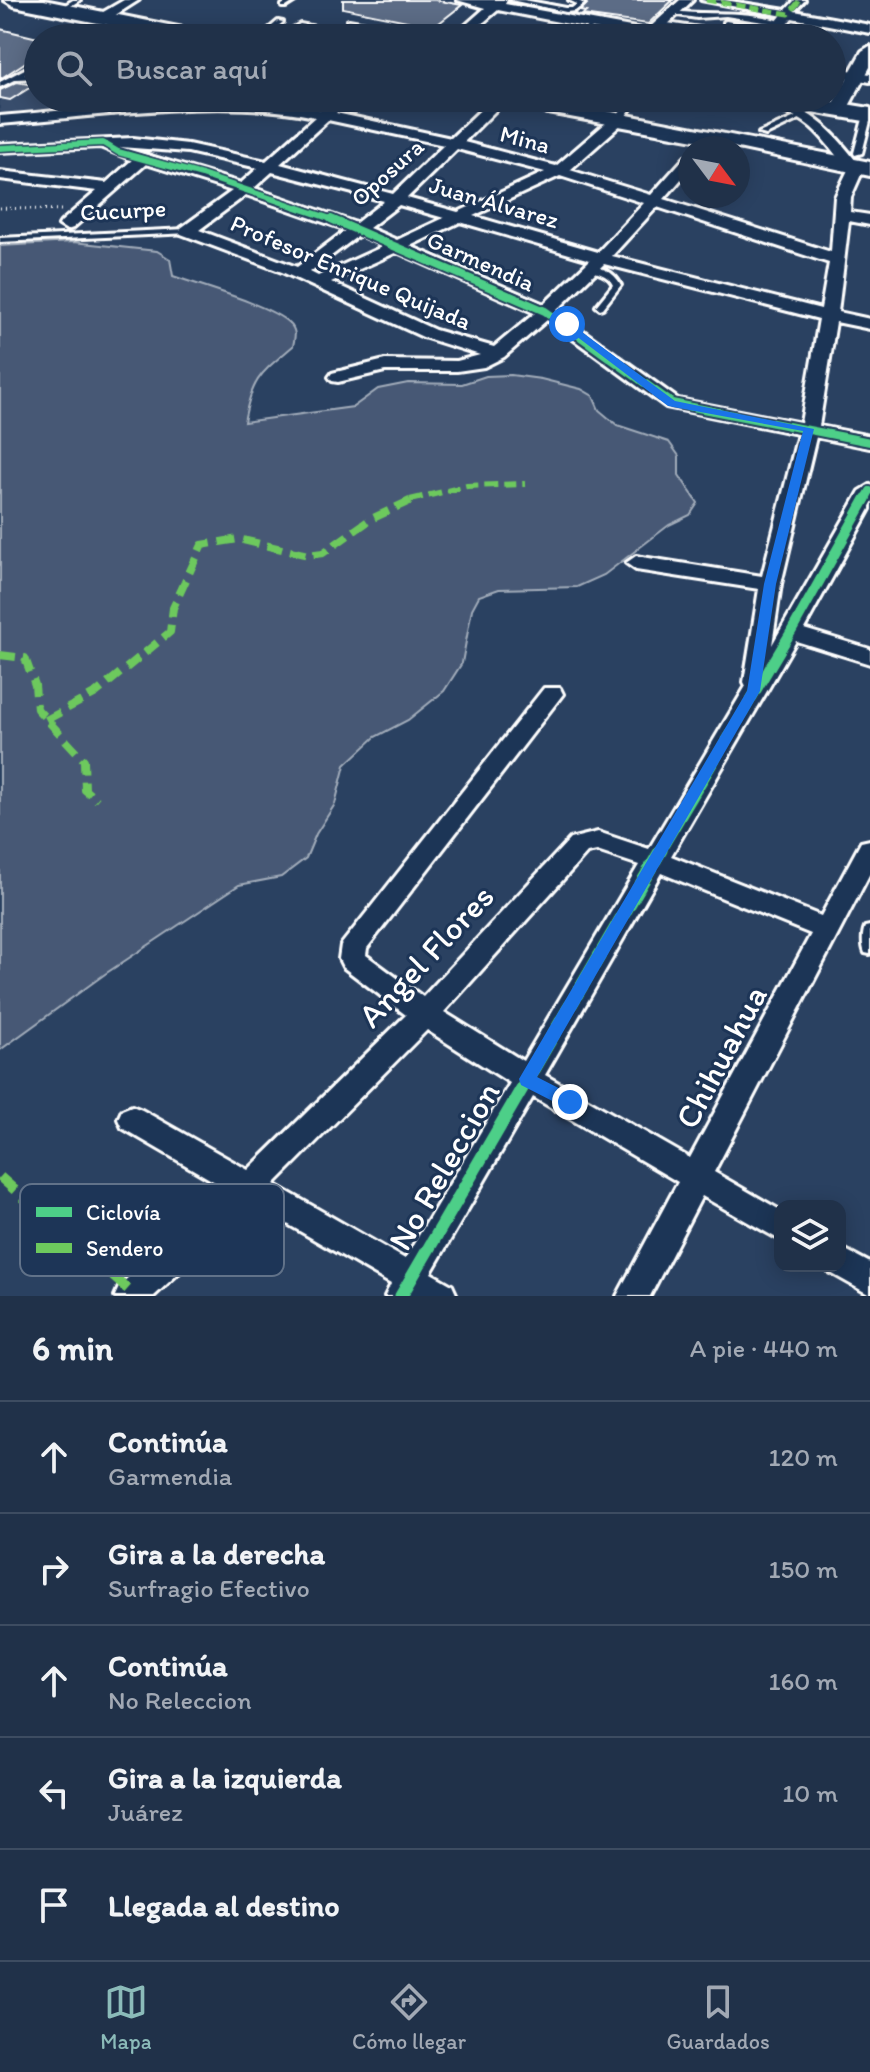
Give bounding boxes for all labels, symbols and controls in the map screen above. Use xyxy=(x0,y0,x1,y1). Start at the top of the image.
search box xyxy=(24,24,846,112)
icon: search xyxy=(52,46,96,90)
text: Buscar aquí xyxy=(116,50,268,87)
street label: Mina xyxy=(497,118,553,160)
street label: Oposura xyxy=(345,131,430,212)
north arrow xyxy=(678,136,750,208)
street label: Juan Álvarez xyxy=(426,170,562,234)
street label: Cucurpe xyxy=(79,193,167,227)
street label: Profesor Enrique Quijada xyxy=(226,208,476,336)
street label: Garmendia xyxy=(423,224,540,298)
route start xyxy=(549,306,585,342)
street label: Angel Flores xyxy=(349,876,503,1036)
street label: Chihuahua xyxy=(666,978,776,1136)
street label: No Releccion xyxy=(379,1074,509,1258)
route end xyxy=(552,1084,588,1120)
legend xyxy=(20,1184,284,1276)
text: Ciclovía xyxy=(86,1199,161,1226)
map controls xyxy=(774,1200,846,1272)
button: layers xyxy=(774,1200,846,1272)
text: Sendero xyxy=(86,1235,163,1262)
text: 6 min xyxy=(32,1328,113,1369)
text: A pie · 440 m xyxy=(690,1332,838,1364)
text: Continúa xyxy=(108,1423,228,1460)
icon: ahead xyxy=(32,1435,76,1479)
text: 120 m xyxy=(769,1441,838,1473)
text: Garmendia xyxy=(108,1460,232,1492)
text: Gira a la derecha xyxy=(108,1535,325,1572)
icon: right xyxy=(32,1547,76,1591)
text: 150 m xyxy=(769,1553,838,1585)
text: Surfragio Efectivo xyxy=(108,1572,310,1604)
text: Continúa xyxy=(108,1647,228,1684)
icon: ahead xyxy=(32,1659,76,1703)
text: 160 m xyxy=(768,1665,838,1697)
text: No Releccion xyxy=(108,1684,252,1716)
text: Gira a la izquierda xyxy=(108,1759,342,1796)
icon: left xyxy=(32,1771,76,1815)
text: 10 m xyxy=(782,1777,838,1809)
text: Juárez xyxy=(108,1796,183,1828)
icon: arrive xyxy=(32,1883,76,1927)
text: Llegada al destino xyxy=(108,1887,340,1924)
tab: Mapa xyxy=(100,1980,152,2055)
tab: Cómo llegar xyxy=(352,1980,466,2055)
tab: Guardados xyxy=(667,1980,770,2055)

